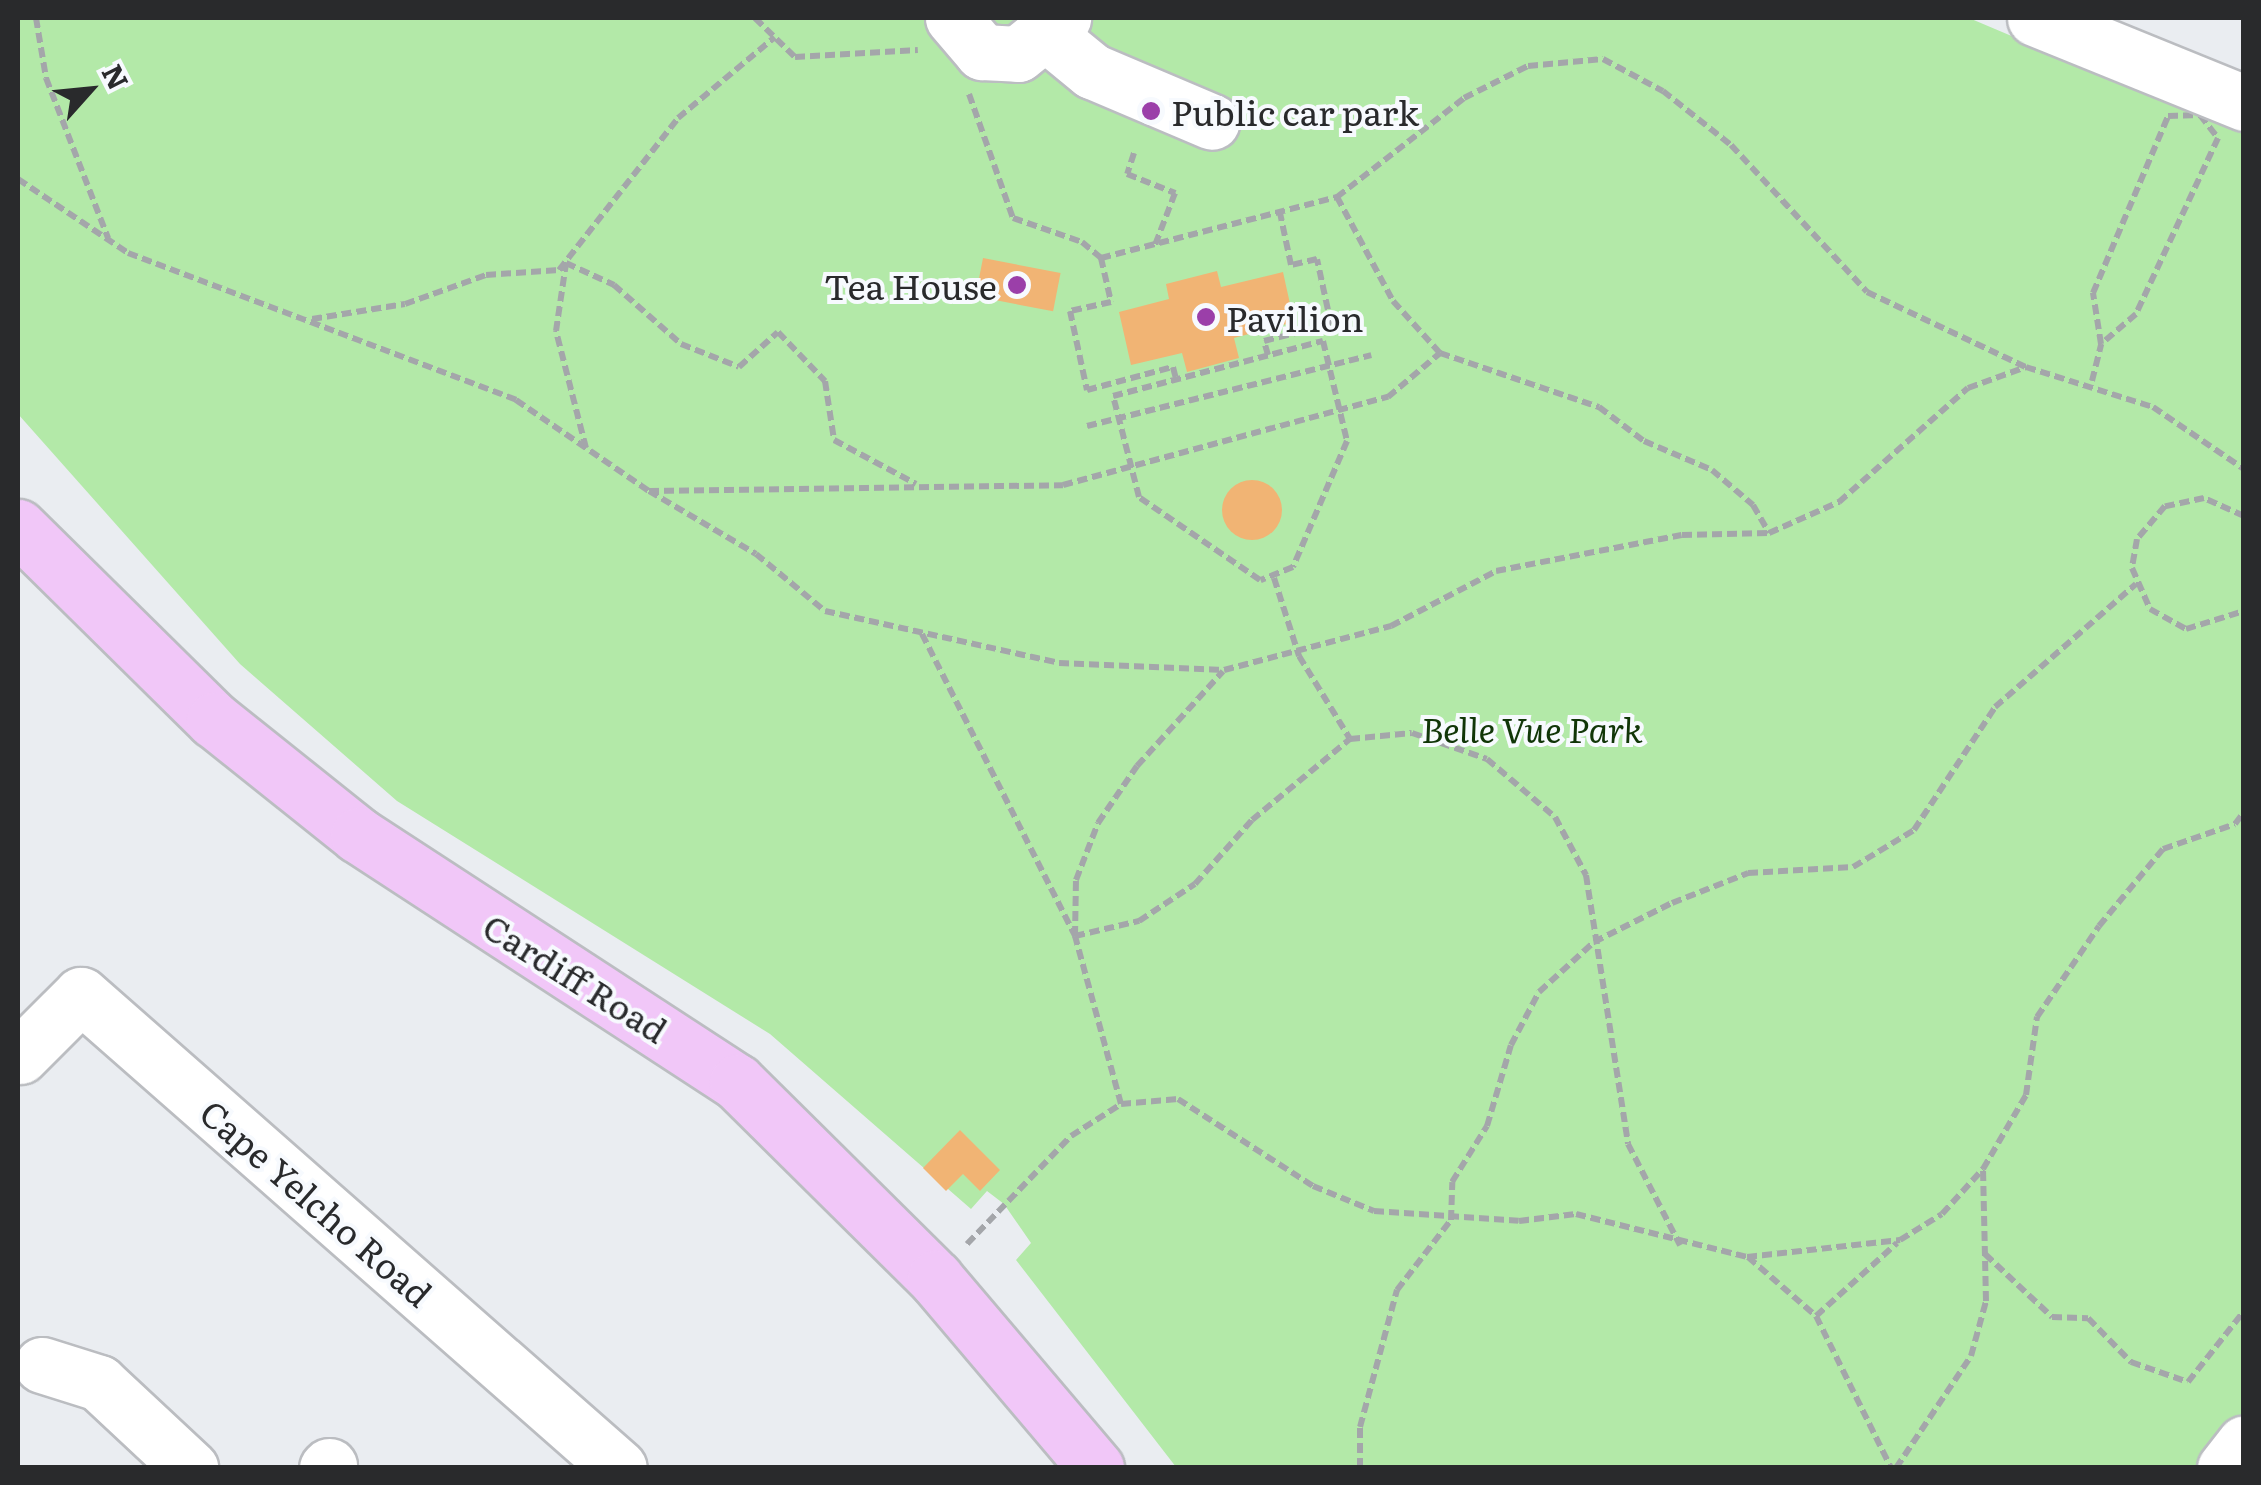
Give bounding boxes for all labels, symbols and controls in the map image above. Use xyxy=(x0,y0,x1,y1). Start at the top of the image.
north arrow xyxy=(40,40,140,140)
text: N xyxy=(93,56,141,96)
place label: Public car park xyxy=(1171,90,1419,132)
marker: Public car park xyxy=(1140,100,1162,122)
place label: Tea House xyxy=(824,264,997,306)
marker: Tea House xyxy=(1006,274,1028,296)
place label: Pavilion xyxy=(1226,296,1364,338)
marker: Pavilion xyxy=(1195,306,1217,328)
park label: Belle Vue Park xyxy=(1421,707,1643,749)
street label: Cardiff Road xyxy=(476,904,676,1050)
street label: Cape Yelcho Road xyxy=(193,1090,441,1314)

